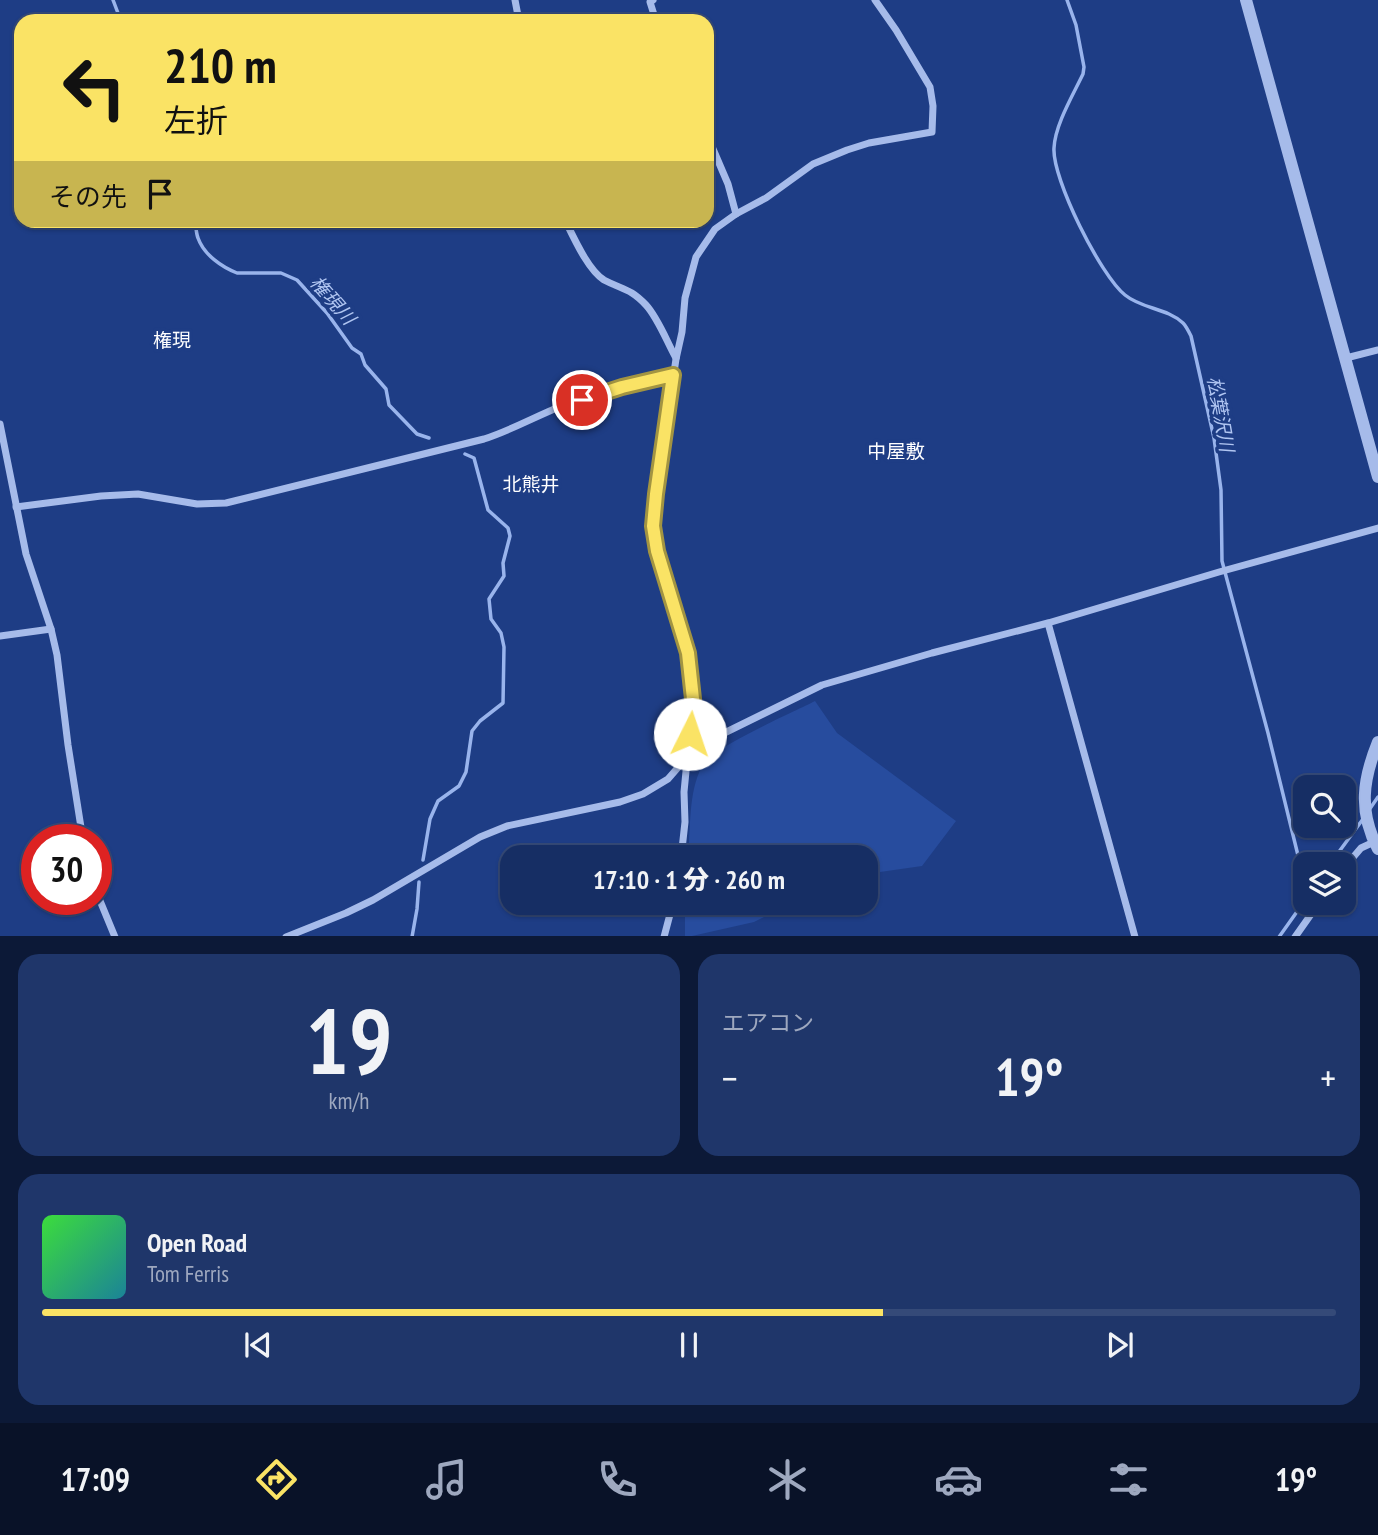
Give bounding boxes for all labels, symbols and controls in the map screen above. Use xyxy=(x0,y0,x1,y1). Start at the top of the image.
text: 210 m xyxy=(164,33,277,97)
icon: left xyxy=(49,42,140,133)
text: 左折 xyxy=(164,99,228,141)
icon: arrive xyxy=(141,175,179,213)
text: その先 xyxy=(49,180,127,213)
water label: 権現川 xyxy=(305,271,362,331)
district label: 権現 xyxy=(153,328,191,352)
pin xyxy=(552,370,612,430)
water label: 松葉沢川 xyxy=(1203,374,1240,455)
icon: arrive xyxy=(563,381,601,419)
district label: 中屋敷 xyxy=(867,439,925,463)
district label: 北熊井 xyxy=(502,472,560,496)
position arrow xyxy=(653,697,727,771)
map controls xyxy=(1293,775,1356,915)
button: search xyxy=(1293,775,1356,838)
speed limit sign: 30 xyxy=(21,824,112,915)
button: layers xyxy=(1293,852,1356,915)
text: 17:10 · 1 分 · 260 m xyxy=(593,863,785,896)
text: 19 xyxy=(306,981,393,1099)
text: エアコン xyxy=(722,1008,814,1037)
text: 19° xyxy=(995,1043,1063,1110)
text: − xyxy=(722,1053,738,1102)
text: + xyxy=(1320,1053,1336,1102)
text: km/h xyxy=(329,1086,369,1115)
text: Open Road xyxy=(147,1226,247,1259)
text: Tom Ferris xyxy=(147,1259,229,1288)
icon: previous xyxy=(239,1326,277,1364)
icon: pause xyxy=(670,1326,708,1364)
icon: next xyxy=(1101,1326,1139,1364)
icon: directions xyxy=(252,1455,301,1504)
icon: music xyxy=(422,1455,471,1504)
icon: phone xyxy=(593,1455,642,1504)
icon: climate xyxy=(763,1455,812,1504)
icon: car xyxy=(934,1455,983,1504)
icon: filters xyxy=(1104,1455,1153,1504)
text: 17:09 xyxy=(61,1458,130,1500)
text: 19° xyxy=(1275,1458,1317,1500)

